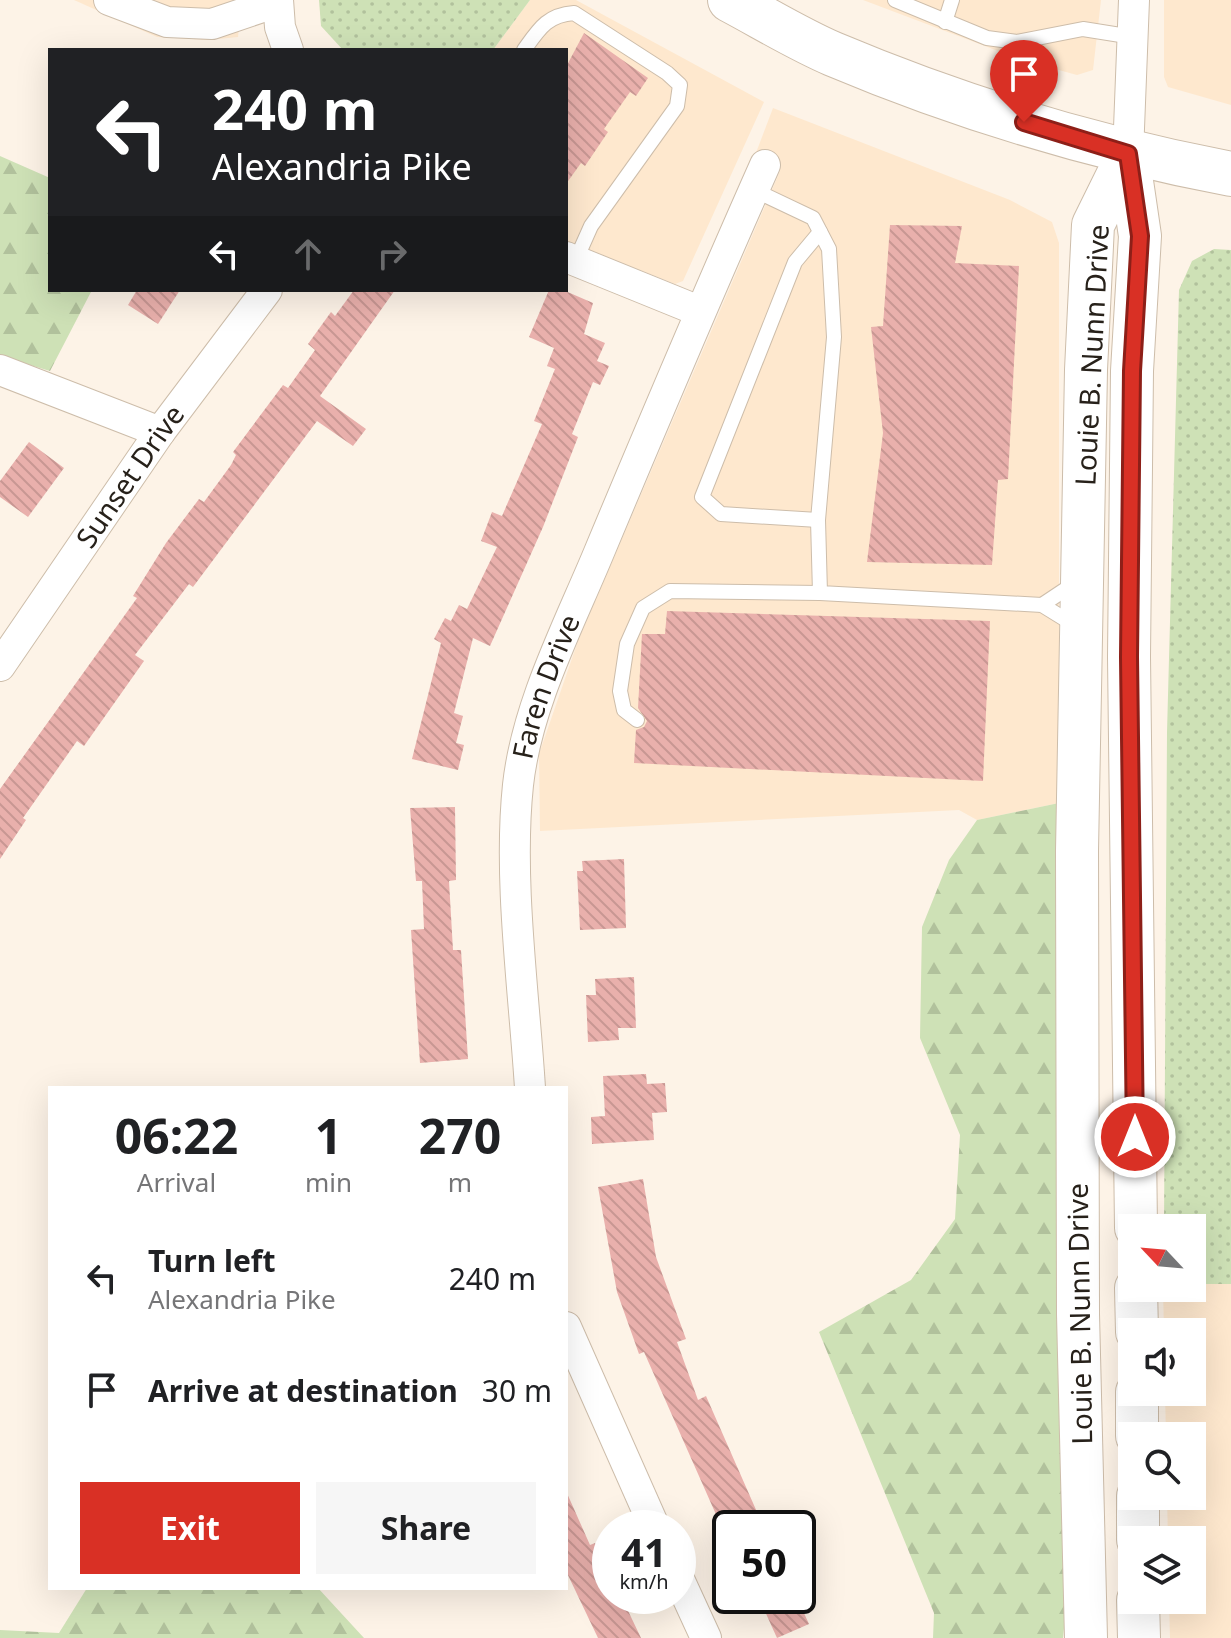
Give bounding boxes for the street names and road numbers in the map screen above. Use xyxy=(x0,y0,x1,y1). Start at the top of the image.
street label: Louie B. Nunn Drive xyxy=(1065,223,1117,487)
street label: Sunset Drive xyxy=(66,396,192,555)
street label: Faren Drive xyxy=(502,608,588,762)
street label: Louie B. Nunn Drive xyxy=(1058,1183,1100,1445)

